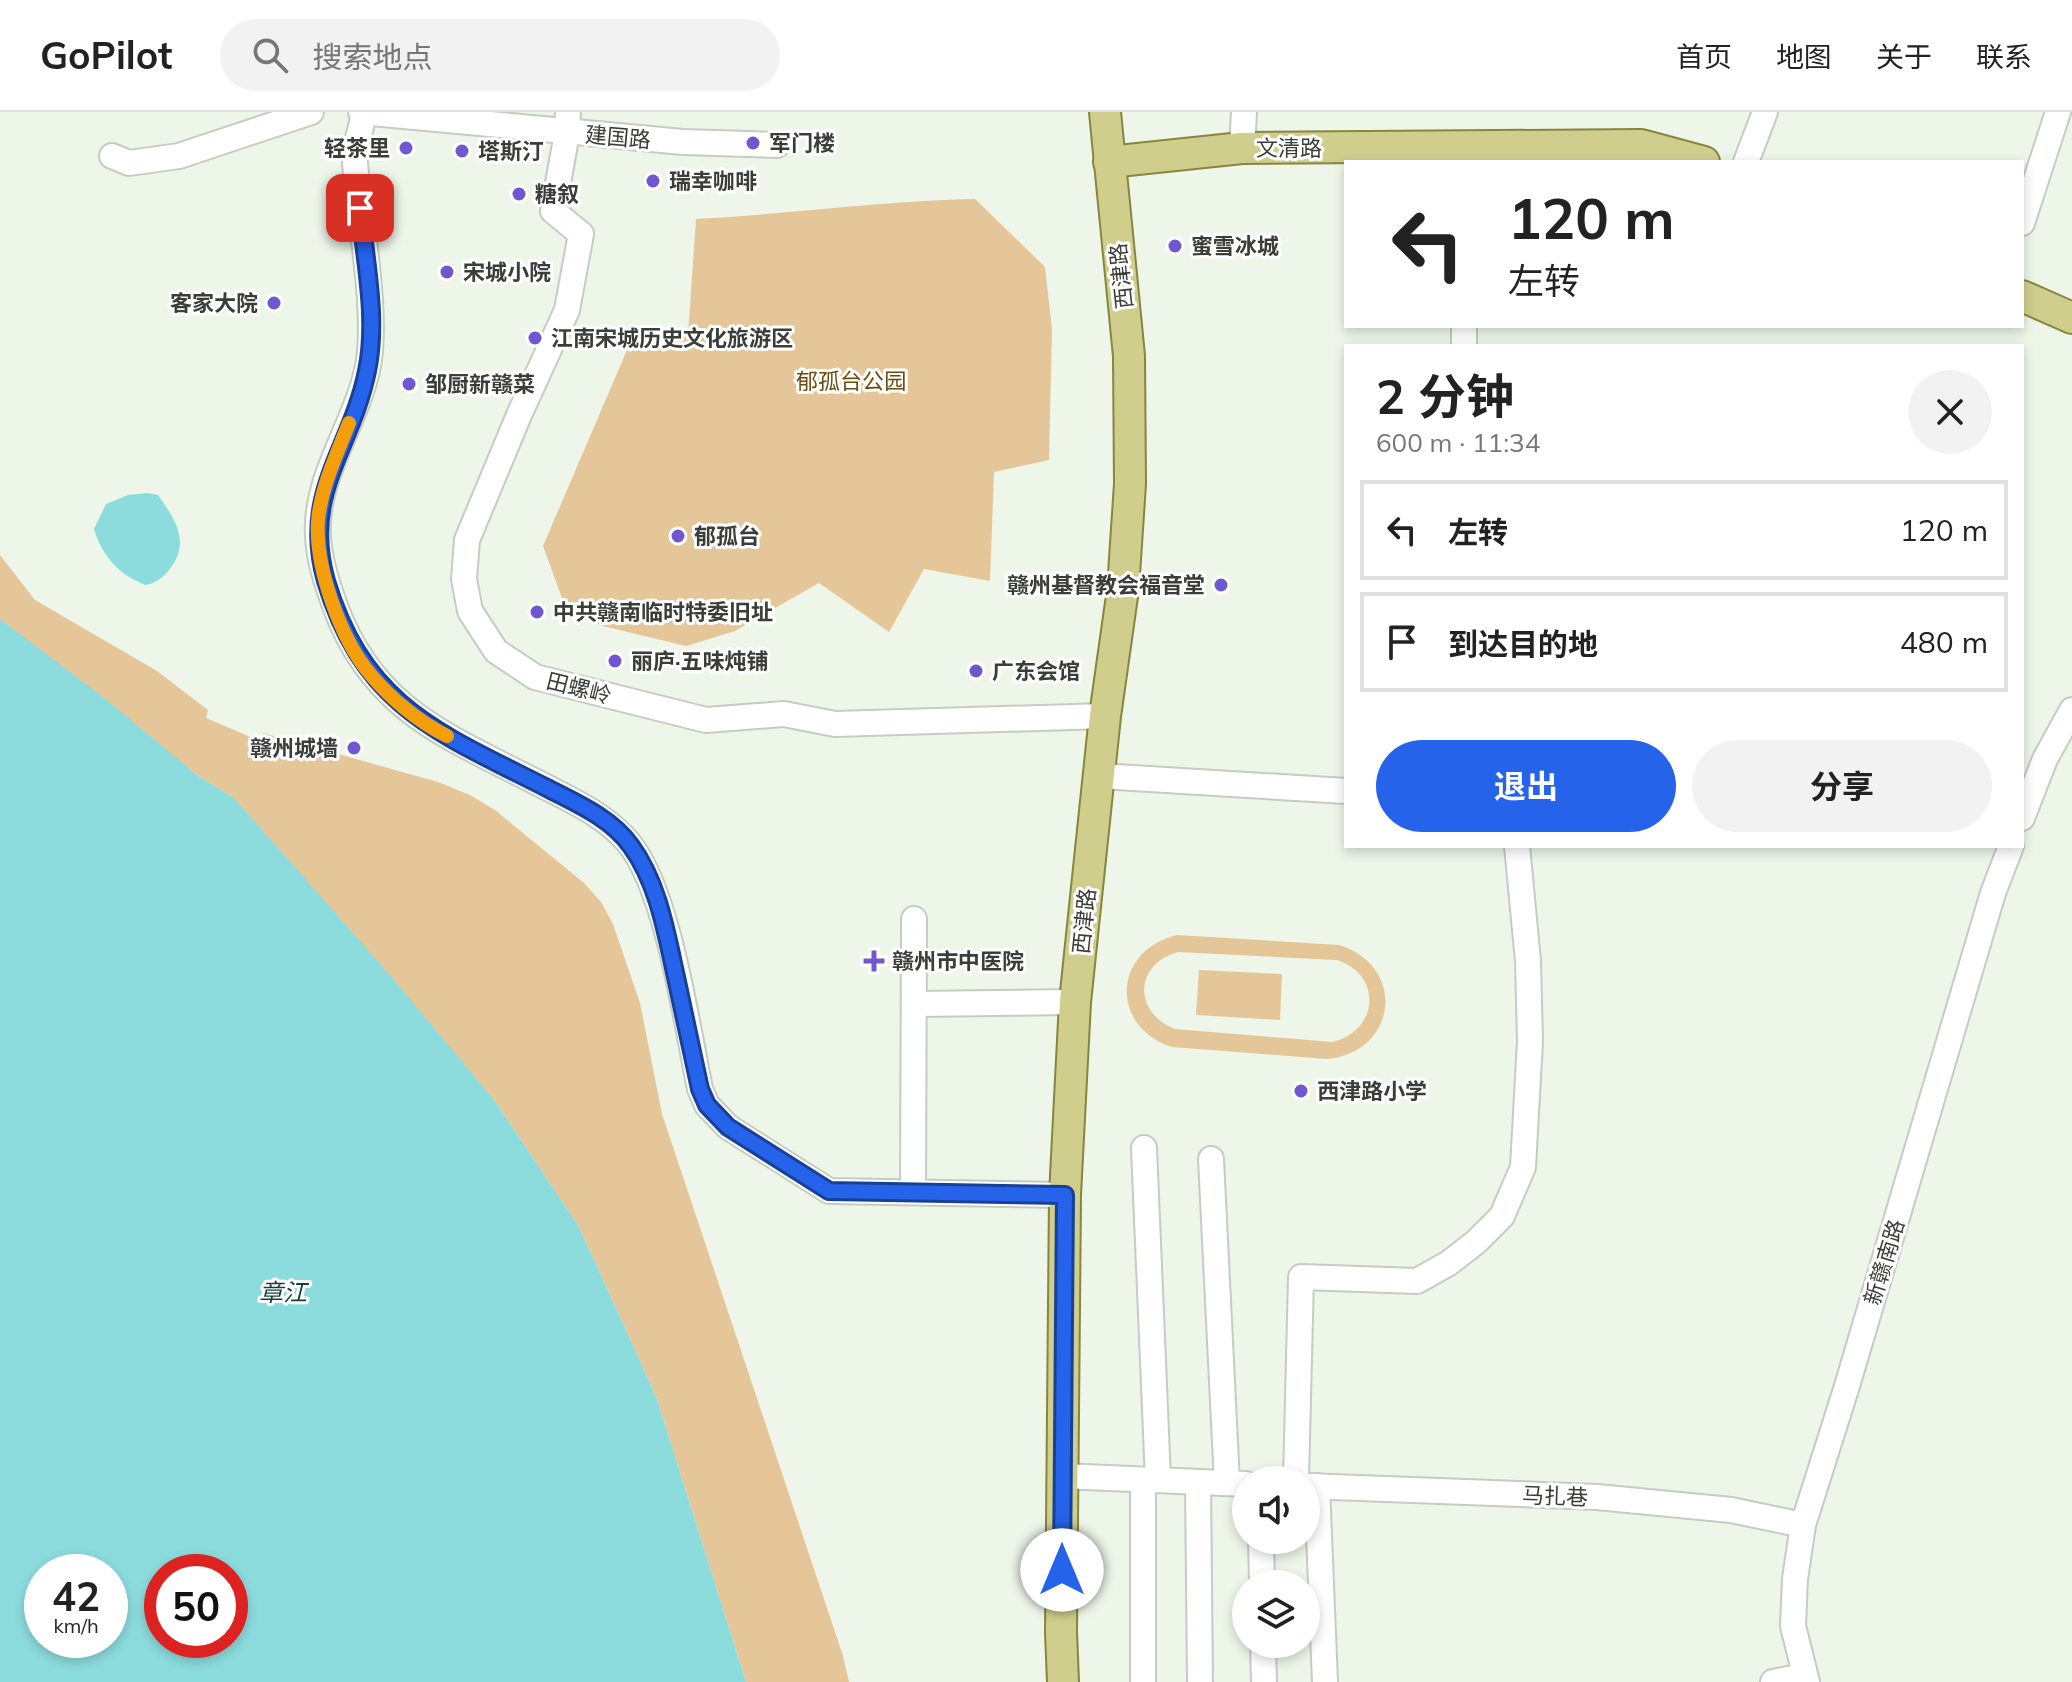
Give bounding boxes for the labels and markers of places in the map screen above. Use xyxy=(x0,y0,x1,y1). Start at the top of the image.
place label: 军门楼 xyxy=(769,129,835,157)
place label: 轻茶里 xyxy=(324,134,390,162)
marker: 军门楼 xyxy=(744,134,762,152)
place label: 塔斯汀 xyxy=(478,137,544,165)
marker: 轻茶里 xyxy=(397,139,415,157)
marker: 塔斯汀 xyxy=(453,142,471,160)
place label: 瑞幸咖啡 xyxy=(669,167,757,195)
marker: 瑞幸咖啡 xyxy=(644,172,662,190)
pin xyxy=(326,174,394,242)
place label: 糖叙 xyxy=(535,180,579,208)
marker: 糖叙 xyxy=(510,185,528,203)
place label: 蜜雪冰城 xyxy=(1191,232,1279,260)
marker: 蜜雪冰城 xyxy=(1166,237,1184,255)
place label: 宋城小院 xyxy=(463,258,551,286)
marker: 宋城小院 xyxy=(438,263,456,281)
place label: 客家大院 xyxy=(170,289,258,317)
marker: 客家大院 xyxy=(265,294,283,312)
place label: 江南宋城历史文化旅游区 xyxy=(551,324,793,352)
marker: 江南宋城历史文化旅游区 xyxy=(526,329,544,347)
place label: 邹厨新赣菜 xyxy=(425,370,535,398)
marker: 邹厨新赣菜 xyxy=(400,375,418,393)
place label: 郁孤台 xyxy=(694,522,760,550)
marker: 郁孤台 xyxy=(669,527,687,545)
place label: 赣州基督教会福音堂 xyxy=(1007,571,1205,599)
marker: 赣州基督教会福音堂 xyxy=(1212,576,1230,594)
place label: 中共赣南临时特委旧址 xyxy=(553,598,773,626)
marker: 中共赣南临时特委旧址 xyxy=(528,603,546,621)
place label: 丽庐·五味炖铺 xyxy=(631,647,769,675)
marker: 丽庐·五味炖铺 xyxy=(606,652,624,670)
place label: 广东会馆 xyxy=(992,657,1080,685)
marker: 广东会馆 xyxy=(967,662,985,680)
place label: 赣州城墙 xyxy=(250,734,338,762)
marker: 赣州城墙 xyxy=(345,739,363,757)
place label: 赣州市中医院 xyxy=(892,947,1024,975)
marker: 赣州市中医院 xyxy=(863,950,885,972)
place label: 西津路小学 xyxy=(1317,1077,1427,1105)
marker: 西津路小学 xyxy=(1292,1082,1310,1100)

